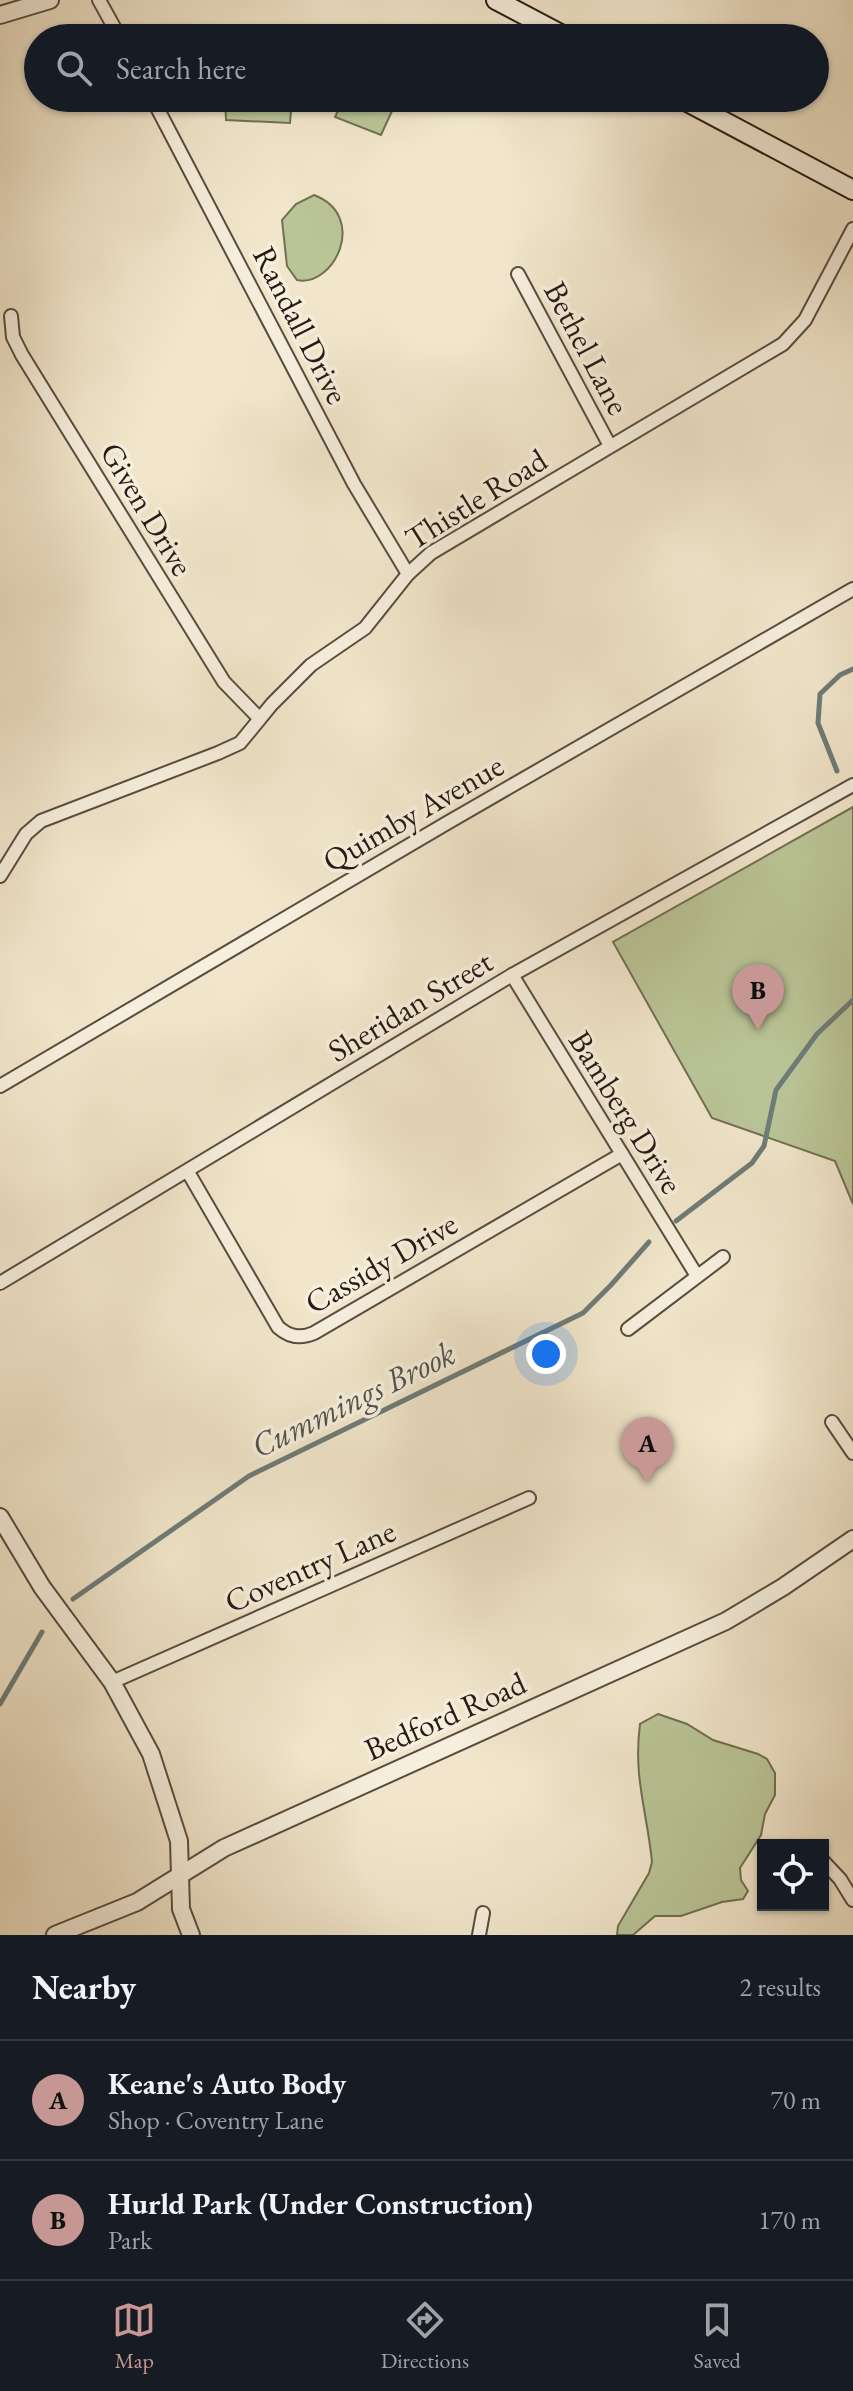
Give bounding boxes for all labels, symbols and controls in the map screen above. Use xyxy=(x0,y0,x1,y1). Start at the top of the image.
search box xyxy=(24,24,829,112)
icon: search xyxy=(52,46,96,90)
text: Search here xyxy=(116,49,246,88)
street label: Randall Drive xyxy=(243,239,359,411)
street label: Bethel Lane xyxy=(534,274,640,422)
street label: Given Drive xyxy=(91,435,203,583)
street label: Thistle Road xyxy=(397,438,556,559)
street label: Quimby Avenue xyxy=(315,744,511,882)
street label: Sheridan Street xyxy=(320,940,500,1072)
pin: B xyxy=(732,964,784,1030)
street label: Bamberg Drive xyxy=(559,1023,693,1201)
street label: Cassidy Drive xyxy=(297,1203,465,1323)
water label: Cummings Brook xyxy=(244,1331,462,1467)
your location xyxy=(526,1334,566,1374)
pin: A xyxy=(621,1417,673,1483)
street label: Coventry Lane xyxy=(218,1510,402,1622)
street label: Bedford Road xyxy=(358,1661,533,1770)
map controls xyxy=(757,1839,829,1911)
button: locate xyxy=(757,1839,829,1911)
text: Nearby xyxy=(32,1965,136,2009)
text: 2 results xyxy=(740,1970,821,2004)
text: Keane's Auto Body xyxy=(108,2064,346,2103)
text: A xyxy=(49,2083,67,2117)
text: 70 m xyxy=(771,2083,821,2117)
text: Shop · Coventry Lane xyxy=(108,2103,324,2137)
text: Hurld Park (Under Construction) xyxy=(108,2184,533,2223)
text: B xyxy=(50,2203,66,2237)
text: 170 m xyxy=(758,2203,821,2237)
text: Park xyxy=(108,2223,152,2257)
tab: Map xyxy=(112,2298,156,2375)
tab: Directions xyxy=(381,2298,469,2375)
tab: Saved xyxy=(694,2298,741,2375)

